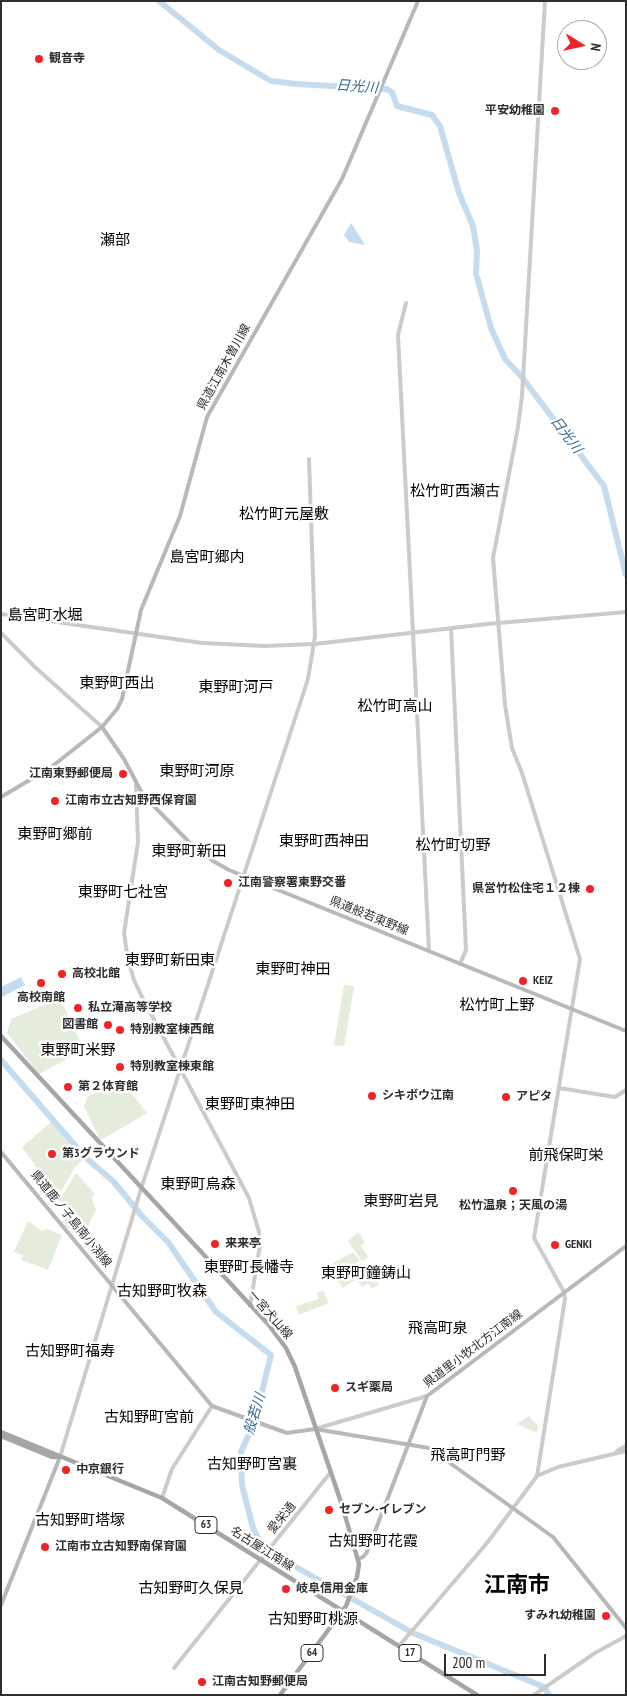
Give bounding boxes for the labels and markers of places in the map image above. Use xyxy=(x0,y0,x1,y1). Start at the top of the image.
place label: 観音寺 xyxy=(49,52,85,66)
marker: 観音寺 xyxy=(33,53,45,65)
place label: 平安幼稚園 xyxy=(485,104,545,118)
marker: 平安幼稚園 xyxy=(549,105,561,117)
place label: 江南東野郵便局 xyxy=(29,767,113,781)
marker: 江南東野郵便局 xyxy=(117,768,129,780)
place label: 江南市立古知野西保育園 xyxy=(65,794,197,808)
marker: 江南市立古知野西保育園 xyxy=(49,795,61,807)
place label: 江南警察署東野交番 xyxy=(238,876,346,890)
marker: 江南警察署東野交番 xyxy=(222,877,234,889)
place label: 県営竹松住宅１２棟 xyxy=(472,882,580,896)
marker: 県営竹松住宅１２棟 xyxy=(584,883,596,895)
place label: 高校北館 xyxy=(72,967,120,981)
marker: 高校北館 xyxy=(56,968,68,980)
place label: KEIZ xyxy=(533,974,553,988)
marker: KEIZ xyxy=(517,975,529,987)
marker: 高校南館 xyxy=(35,977,47,989)
place label: 高校南館 xyxy=(17,991,65,1005)
place label: 私立滝高等学校 xyxy=(88,1001,172,1015)
marker: 私立滝高等学校 xyxy=(72,1002,84,1014)
place label: 図書館 xyxy=(62,1018,98,1032)
marker: 図書館 xyxy=(102,1019,114,1031)
place label: 特別教室棟西館 xyxy=(130,1023,214,1037)
marker: 特別教室棟西館 xyxy=(114,1024,126,1036)
place label: 特別教室棟東館 xyxy=(130,1060,214,1074)
marker: 特別教室棟東館 xyxy=(114,1061,126,1073)
place label: 第２体育館 xyxy=(78,1080,138,1094)
marker: 第２体育館 xyxy=(62,1081,74,1093)
place label: シキボウ江南 xyxy=(382,1089,454,1103)
marker: シキボウ江南 xyxy=(366,1090,378,1102)
place label: アピタ xyxy=(516,1090,552,1104)
marker: アピタ xyxy=(500,1091,512,1103)
place label: 第3グラウンド xyxy=(62,1147,140,1161)
marker: 第3グラウンド xyxy=(46,1148,58,1160)
marker: 松竹温泉；天風の湯 xyxy=(507,1185,519,1197)
place label: 松竹温泉；天風の湯 xyxy=(459,1199,567,1213)
place label: 来来亭 xyxy=(225,1237,261,1251)
marker: 来来亭 xyxy=(209,1238,221,1250)
place label: GENKI xyxy=(565,1238,592,1252)
marker: GENKI xyxy=(549,1239,561,1251)
place label: スギ薬局 xyxy=(345,1381,393,1395)
marker: スギ薬局 xyxy=(329,1382,341,1394)
place label: 中京銀行 xyxy=(76,1463,124,1477)
marker: 中京銀行 xyxy=(60,1464,72,1476)
place label: セブン-イレブン xyxy=(339,1503,427,1517)
marker: セブン-イレブン xyxy=(323,1504,335,1516)
place label: 江南市立古知野南保育園 xyxy=(55,1540,187,1554)
marker: 江南市立古知野南保育園 xyxy=(39,1541,51,1553)
place label: 岐阜信用金庫 xyxy=(296,1582,368,1596)
marker: 岐阜信用金庫 xyxy=(280,1583,292,1595)
place label: すみれ幼稚園 xyxy=(524,1609,596,1623)
marker: すみれ幼稚園 xyxy=(600,1610,612,1622)
place label: 江南古知野郵便局 xyxy=(212,1675,308,1689)
marker: 江南古知野郵便局 xyxy=(196,1676,208,1688)

